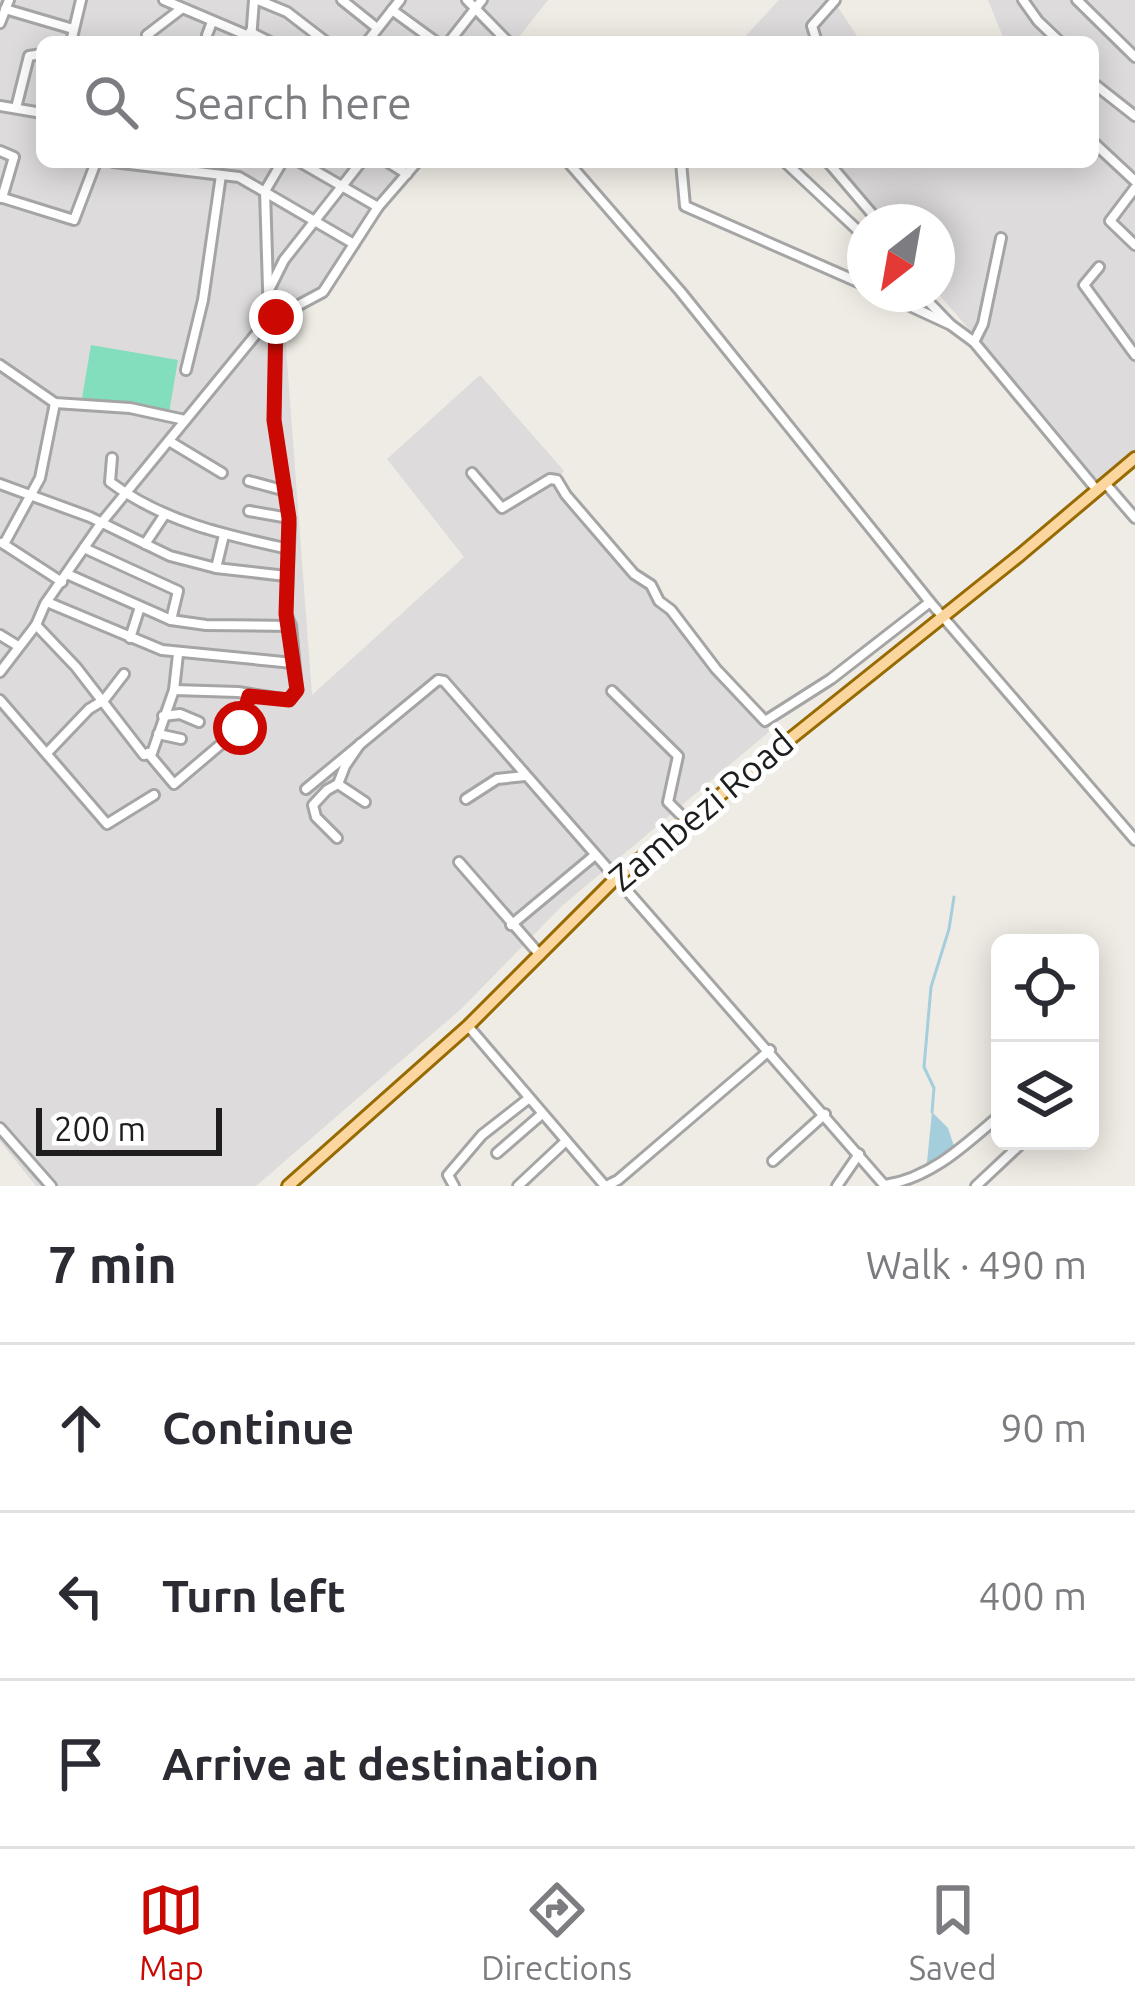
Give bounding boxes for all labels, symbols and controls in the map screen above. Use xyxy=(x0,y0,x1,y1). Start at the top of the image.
search box xyxy=(36,36,1099,168)
icon: search xyxy=(78,69,144,135)
text: Search here xyxy=(174,77,412,128)
north arrow xyxy=(847,204,955,312)
route end xyxy=(249,290,303,344)
route start xyxy=(213,701,267,755)
street label: Zambezi Road xyxy=(600,721,801,898)
map controls xyxy=(991,934,1099,1150)
button: locate xyxy=(991,934,1099,1042)
button: layers xyxy=(991,1042,1099,1150)
scale bar xyxy=(36,1102,222,1155)
text: 200 m xyxy=(54,1110,146,1147)
text: 7 min xyxy=(48,1235,177,1293)
text: Walk · 490 m xyxy=(866,1243,1087,1286)
icon: ahead xyxy=(48,1395,114,1461)
text: Continue xyxy=(162,1402,354,1453)
text: 90 m xyxy=(1000,1406,1087,1449)
icon: left xyxy=(48,1563,114,1629)
text: Turn left xyxy=(162,1570,346,1621)
text: 400 m xyxy=(978,1574,1087,1617)
icon: arrive xyxy=(48,1731,114,1797)
text: Arrive at destination xyxy=(162,1738,599,1789)
tab: Map xyxy=(138,1877,204,1986)
tab: Directions xyxy=(481,1877,632,1986)
tab: Saved xyxy=(909,1877,997,1986)

